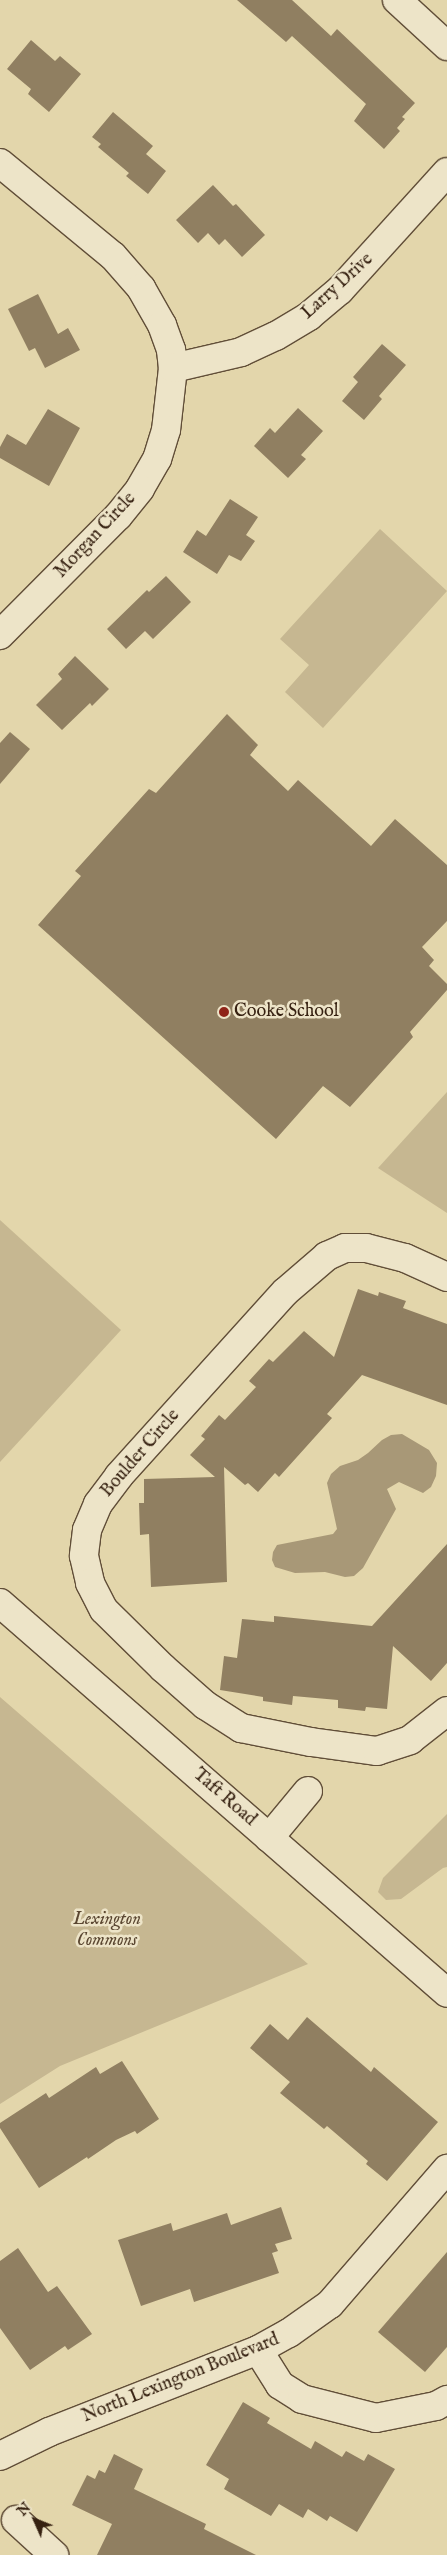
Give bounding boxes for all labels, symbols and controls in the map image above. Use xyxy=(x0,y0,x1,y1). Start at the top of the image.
street label: Larry Drive xyxy=(298,249,378,325)
street label: Morgan Circle xyxy=(51,489,141,583)
place label: Cooke School xyxy=(234,1001,339,1023)
marker: Cooke School xyxy=(218,1006,230,1018)
street label: Boulder Circle xyxy=(97,1406,185,1502)
street label: Taft Road xyxy=(188,1765,260,1831)
park label: Lexington Commons xyxy=(73,1910,141,1952)
street label: North Lexington Boulevard xyxy=(79,2330,283,2428)
north arrow xyxy=(10,2495,60,2545)
text: N xyxy=(14,2499,35,2520)

